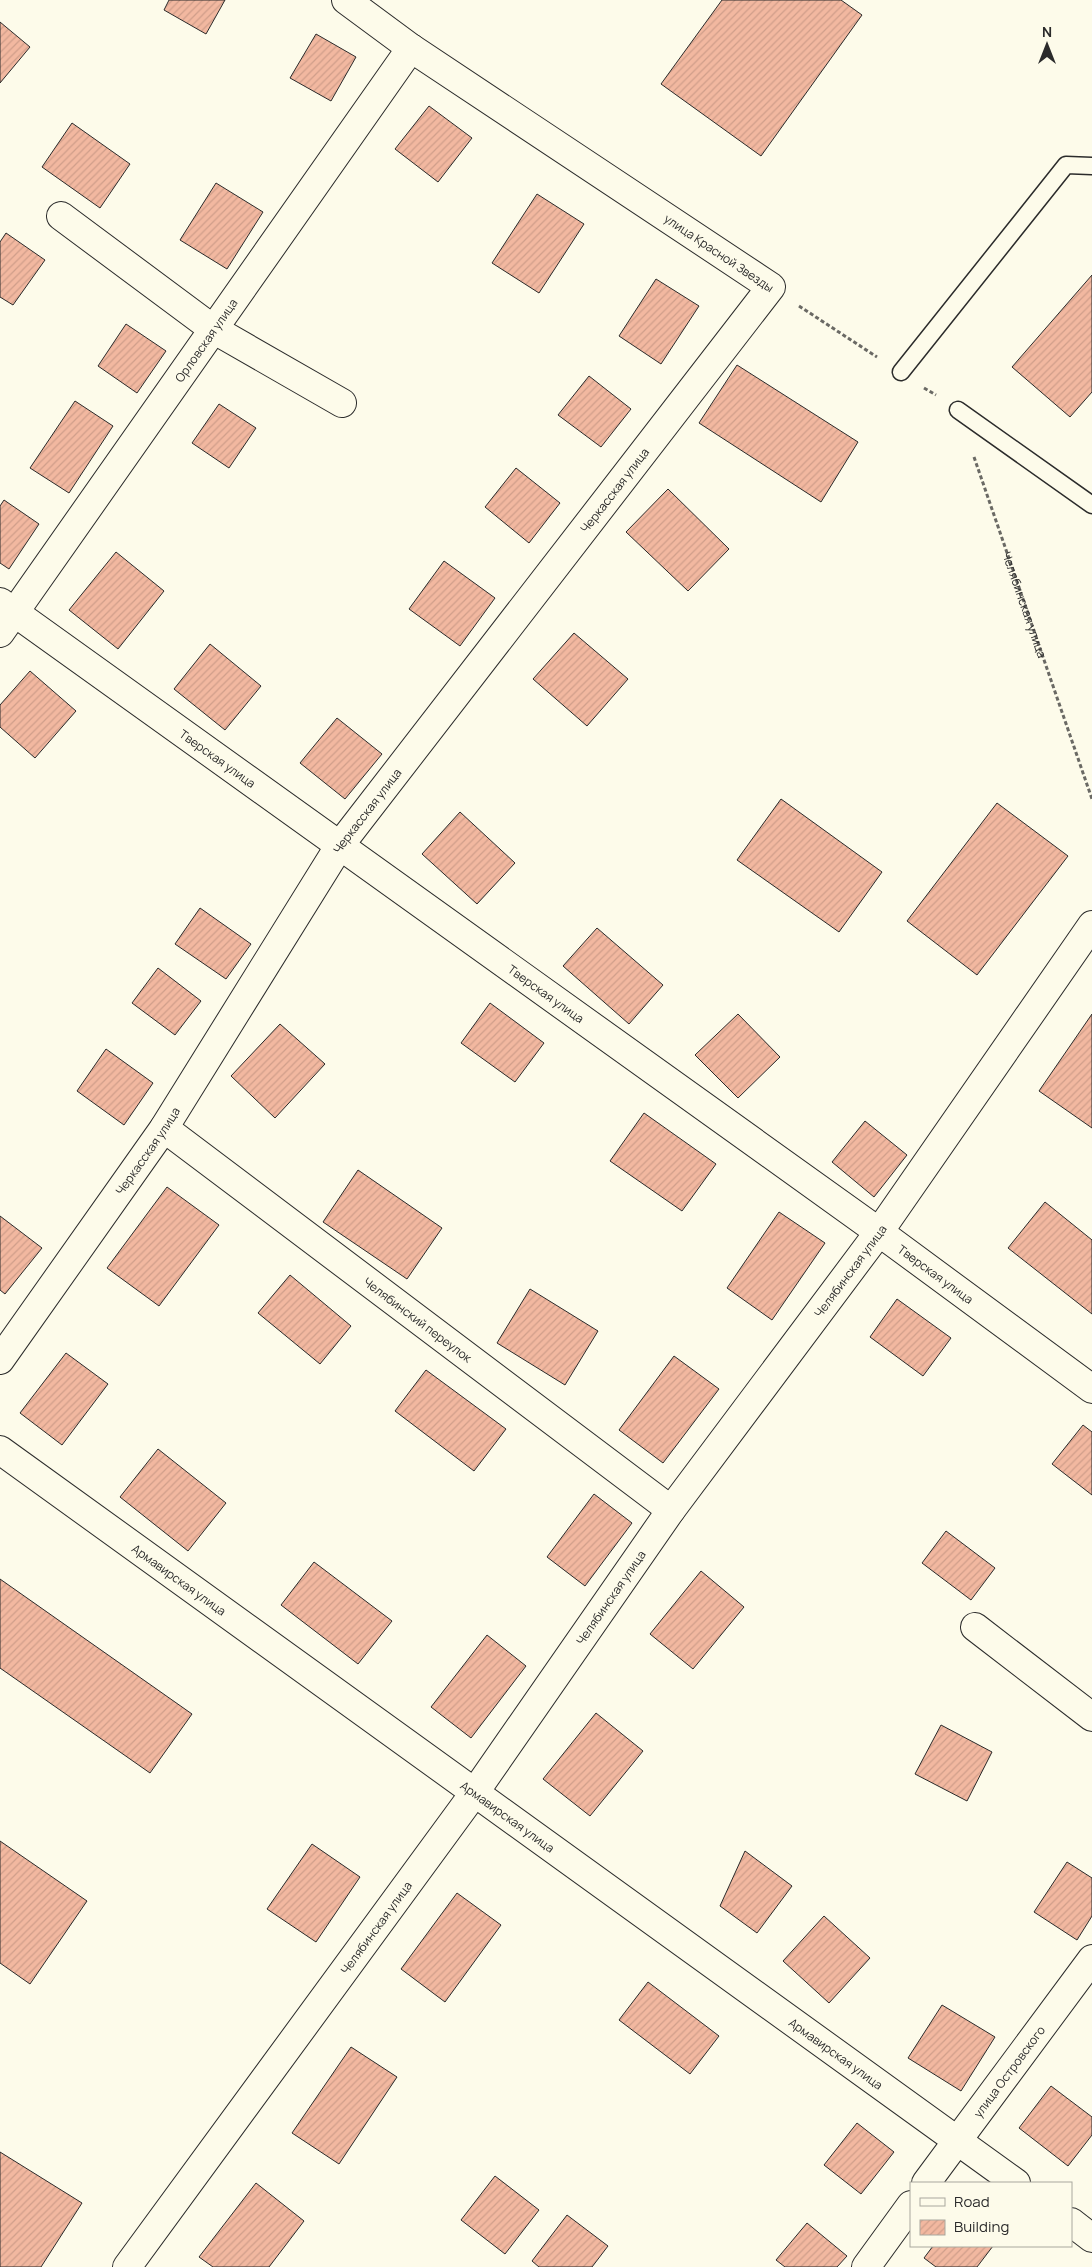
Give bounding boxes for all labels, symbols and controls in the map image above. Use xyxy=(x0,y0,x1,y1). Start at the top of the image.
north arrow xyxy=(1022,20,1072,70)
text: N xyxy=(1042,22,1052,41)
street label: улица Красной Звезды xyxy=(661,210,777,296)
street label: Орловская улица xyxy=(171,295,241,385)
street label: Черкасская улица xyxy=(576,444,653,536)
street label: Челябинская улица xyxy=(999,549,1051,660)
street label: Тверская улица xyxy=(176,725,259,791)
street label: Черкасская улица xyxy=(329,764,405,856)
street label: Тверская улица xyxy=(505,960,588,1027)
street label: Черкасская улица xyxy=(111,1104,184,1198)
street label: Челябинская улица xyxy=(810,1221,890,1321)
street label: Тверская улица xyxy=(895,1240,977,1307)
street label: Челябинский переулок xyxy=(360,1273,477,1366)
street label: Армавирская улица xyxy=(129,1540,230,1619)
street label: Челябинская улица xyxy=(572,1547,649,1648)
street label: Армавирская улица xyxy=(457,1777,558,1856)
street label: Челябинская улица xyxy=(336,1877,416,1977)
street label: Армавирская улица xyxy=(786,2013,887,2093)
street label: улица Островского xyxy=(969,2022,1048,2121)
legend xyxy=(910,2182,1072,2247)
text: Road xyxy=(954,2191,990,2212)
text: Building xyxy=(954,2216,1009,2237)

